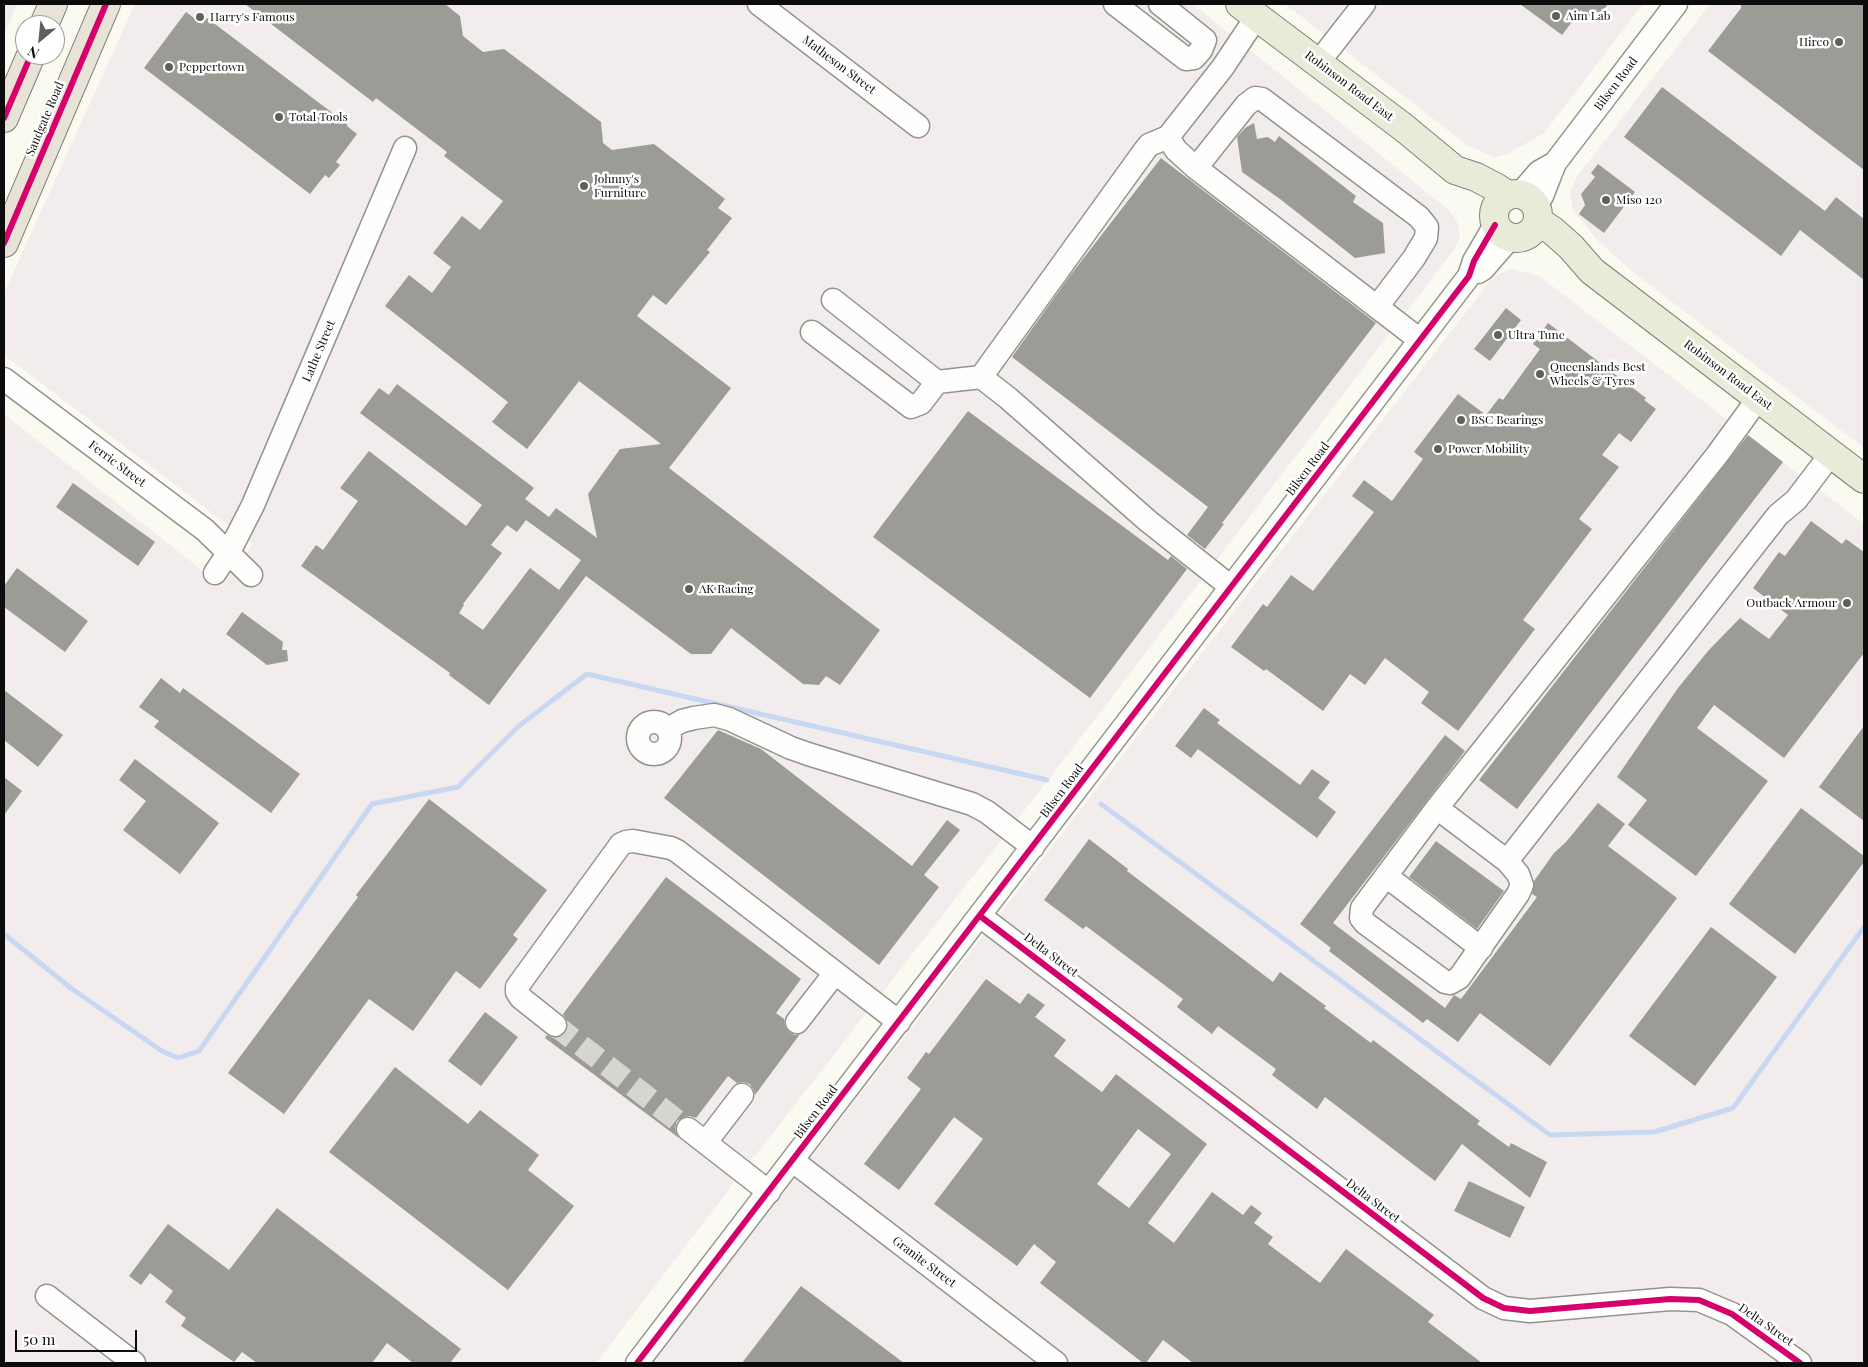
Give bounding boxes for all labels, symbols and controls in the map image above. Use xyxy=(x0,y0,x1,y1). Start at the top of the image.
place label: Aim Lab xyxy=(1566,9,1611,23)
place label: Harry's Famous xyxy=(210,10,295,24)
marker: Aim Lab xyxy=(1550,10,1562,22)
marker: Harry's Famous xyxy=(194,11,206,23)
north arrow xyxy=(15,15,65,65)
street label: Matheson Street xyxy=(800,33,878,97)
place label: Hirco xyxy=(1799,35,1829,49)
marker: Hirco xyxy=(1833,36,1845,48)
text: N xyxy=(24,42,42,64)
street label: Robinson Road East xyxy=(1302,48,1396,124)
street label: Bilsen Road xyxy=(1591,54,1641,114)
place label: Peppertown xyxy=(179,60,244,74)
marker: Peppertown xyxy=(163,61,175,73)
street label: Sandgate Road xyxy=(23,80,67,158)
place label: Total Tools xyxy=(289,110,348,124)
marker: Total Tools xyxy=(273,111,285,123)
place label: Johnny's Furniture xyxy=(594,172,646,200)
marker: Johnny's Furniture xyxy=(578,180,590,192)
place label: Miso 120 xyxy=(1616,193,1662,207)
marker: Miso 120 xyxy=(1600,194,1612,206)
street label: Lathe Street xyxy=(300,318,338,384)
place label: Ultra Tune xyxy=(1508,328,1565,342)
marker: Ultra Tune xyxy=(1492,329,1504,341)
street label: Robinson Road East xyxy=(1681,337,1775,413)
place label: Queenslands Best Wheels & Tyres xyxy=(1550,360,1646,388)
marker: Queenslands Best Wheels & Tyres xyxy=(1534,368,1546,380)
place label: BSC Bearings xyxy=(1471,413,1543,427)
marker: BSC Bearings xyxy=(1455,414,1467,426)
street label: Ferric Street xyxy=(86,438,148,490)
street label: Bilsen Road xyxy=(1283,439,1333,499)
place label: Power Mobility xyxy=(1448,442,1529,456)
marker: Power Mobility xyxy=(1432,443,1444,455)
place label: AK Racing xyxy=(699,582,754,596)
marker: AK Racing xyxy=(683,583,695,595)
place label: Outback Armour xyxy=(1746,596,1837,610)
marker: Outback Armour xyxy=(1841,597,1853,609)
street label: Bilsen Road xyxy=(1037,761,1087,821)
street label: Delta Street xyxy=(1021,930,1081,980)
street label: Bilsen Road xyxy=(791,1082,841,1142)
street label: Delta Street xyxy=(1343,1176,1403,1226)
street label: Granite Street xyxy=(889,1233,959,1291)
street label: Delta Street xyxy=(1736,1301,1796,1349)
scale bar xyxy=(18,1320,140,1352)
text: 50 m xyxy=(23,1329,55,1349)

